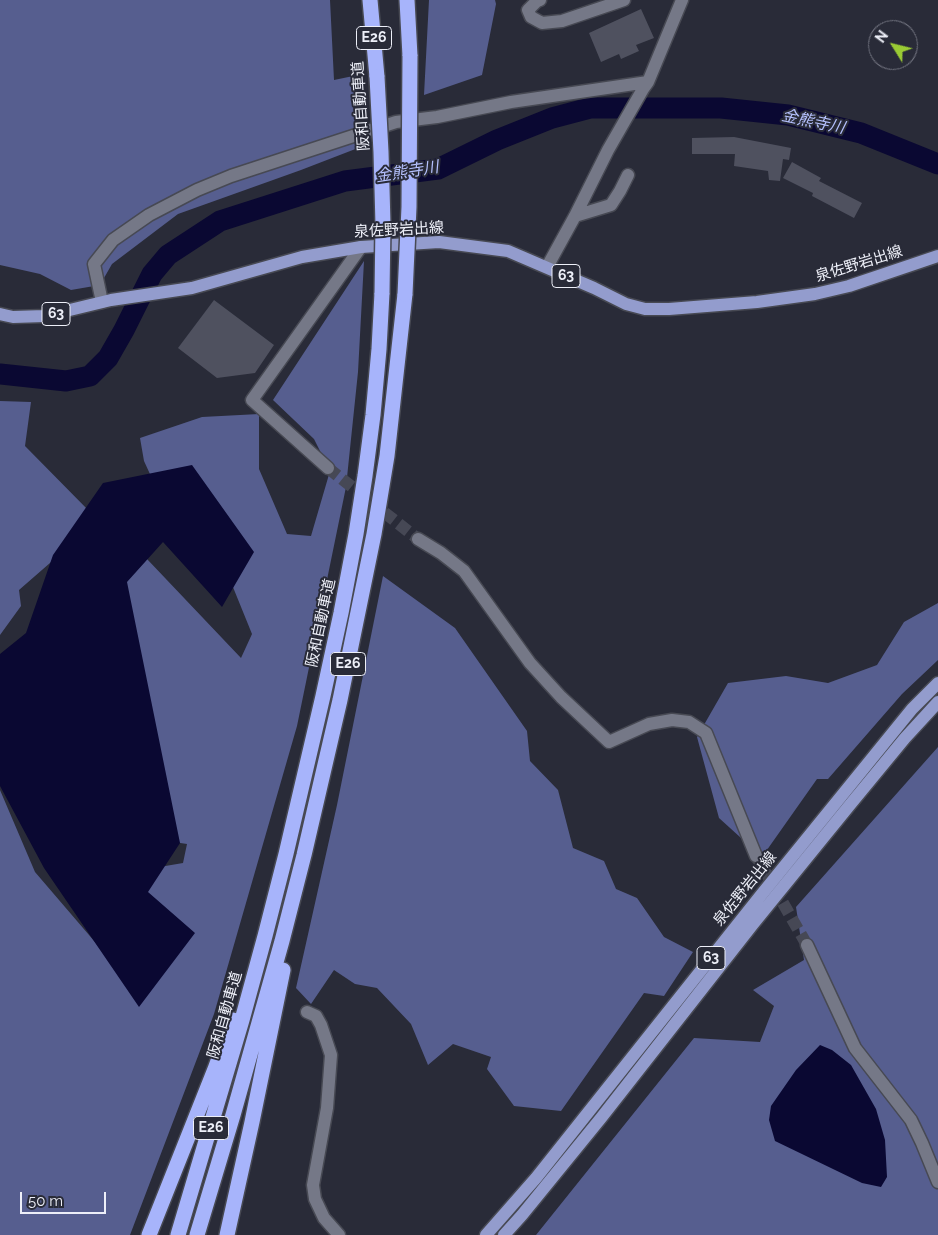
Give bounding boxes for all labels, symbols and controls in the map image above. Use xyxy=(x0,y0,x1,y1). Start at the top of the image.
north arrow xyxy=(868,20,918,70)
road number: E26 xyxy=(356,26,392,49)
text: N xyxy=(872,28,891,46)
street label: 阪和自動車道 xyxy=(349,60,373,152)
water label: 金熊寺川 xyxy=(780,106,846,138)
water label: 金熊寺川 xyxy=(374,158,440,186)
street label: 泉佐野岩出線 xyxy=(354,219,444,241)
street label: 泉佐野岩出線 xyxy=(813,242,905,286)
road number: 63 xyxy=(552,264,580,288)
road number: 63 xyxy=(42,302,70,326)
street label: 阪和自動車道 xyxy=(303,577,339,669)
road number: E26 xyxy=(330,652,366,676)
street label: 泉佐野岩出線 xyxy=(710,848,780,930)
road number: 63 xyxy=(697,946,725,970)
street label: 阪和自動車道 xyxy=(204,969,246,1061)
road number: E26 xyxy=(194,1116,228,1140)
scale bar xyxy=(22,1182,109,1214)
text: 50 m xyxy=(28,1192,63,1210)

